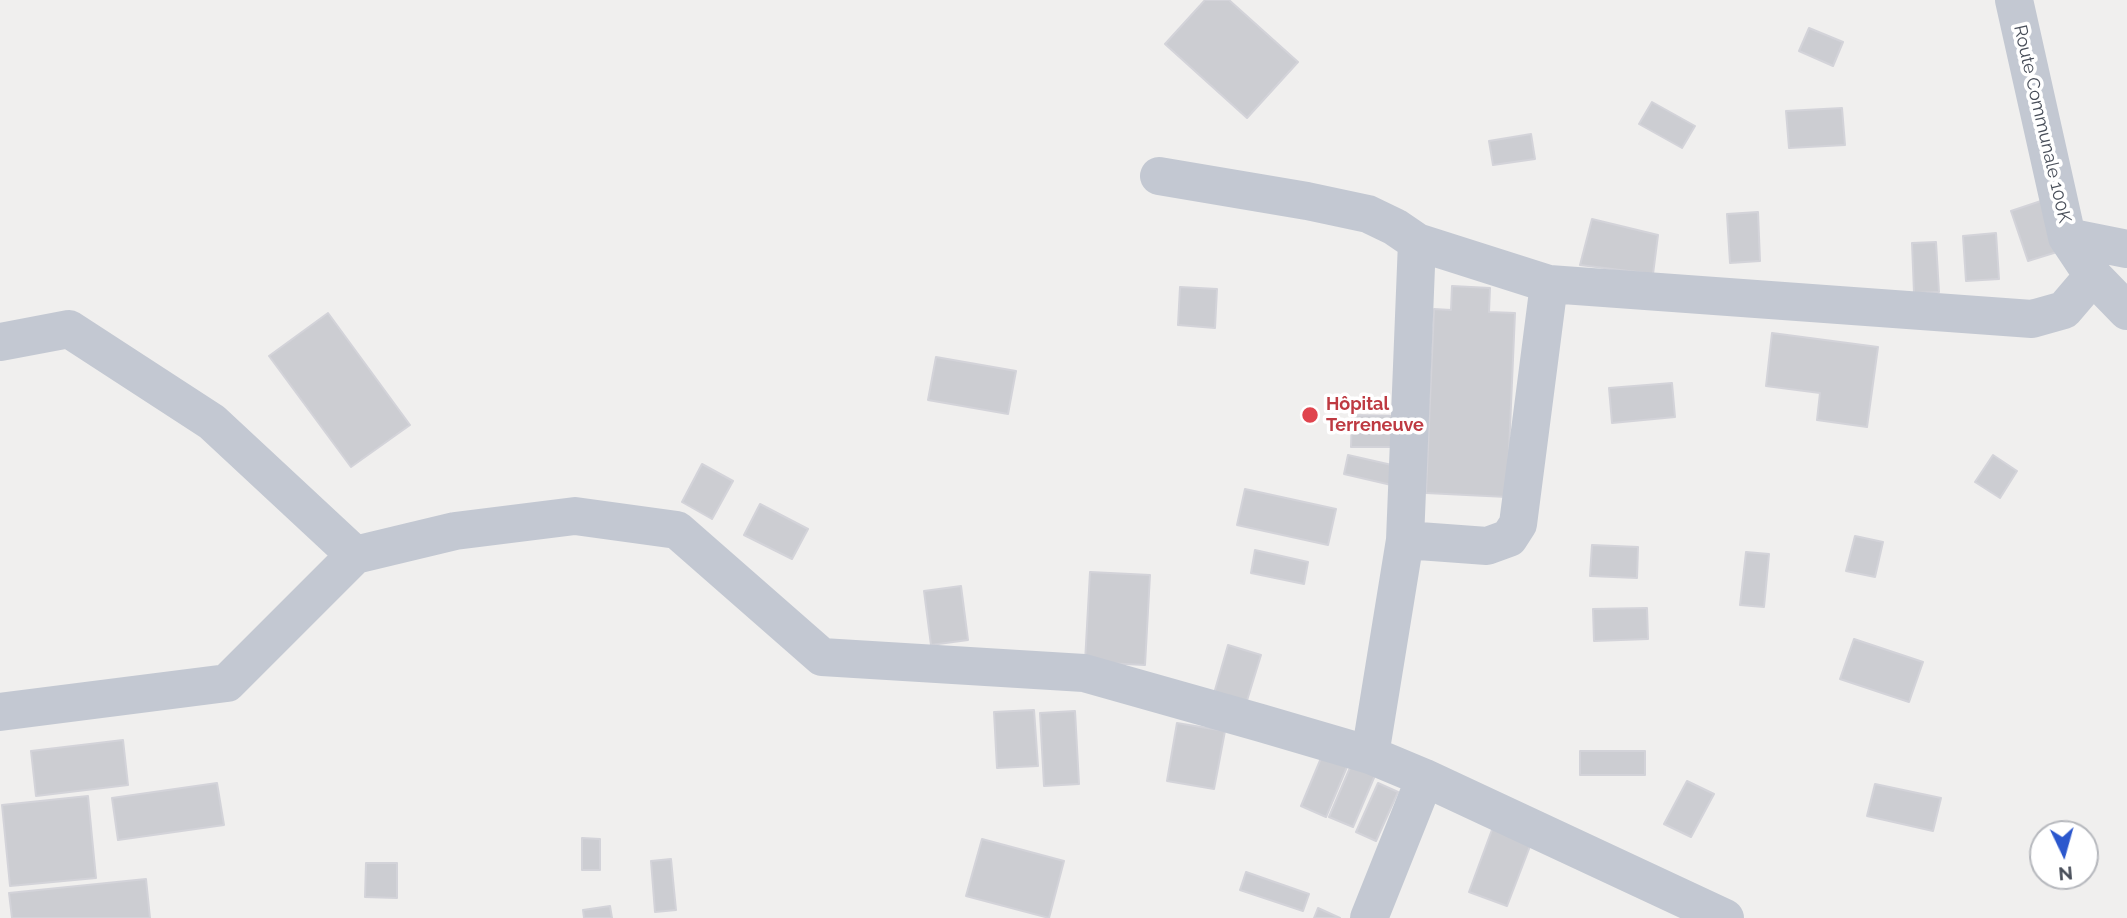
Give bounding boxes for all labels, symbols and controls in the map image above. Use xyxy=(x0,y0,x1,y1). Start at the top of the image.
street label: Route Communale 100K xyxy=(2009,23,2075,225)
place label: Hôpital Terreneuve xyxy=(1326,394,1424,436)
marker: Hôpital Terreneuve xyxy=(1300,405,1320,425)
north arrow xyxy=(2029,820,2099,890)
text: N xyxy=(2057,862,2074,886)

